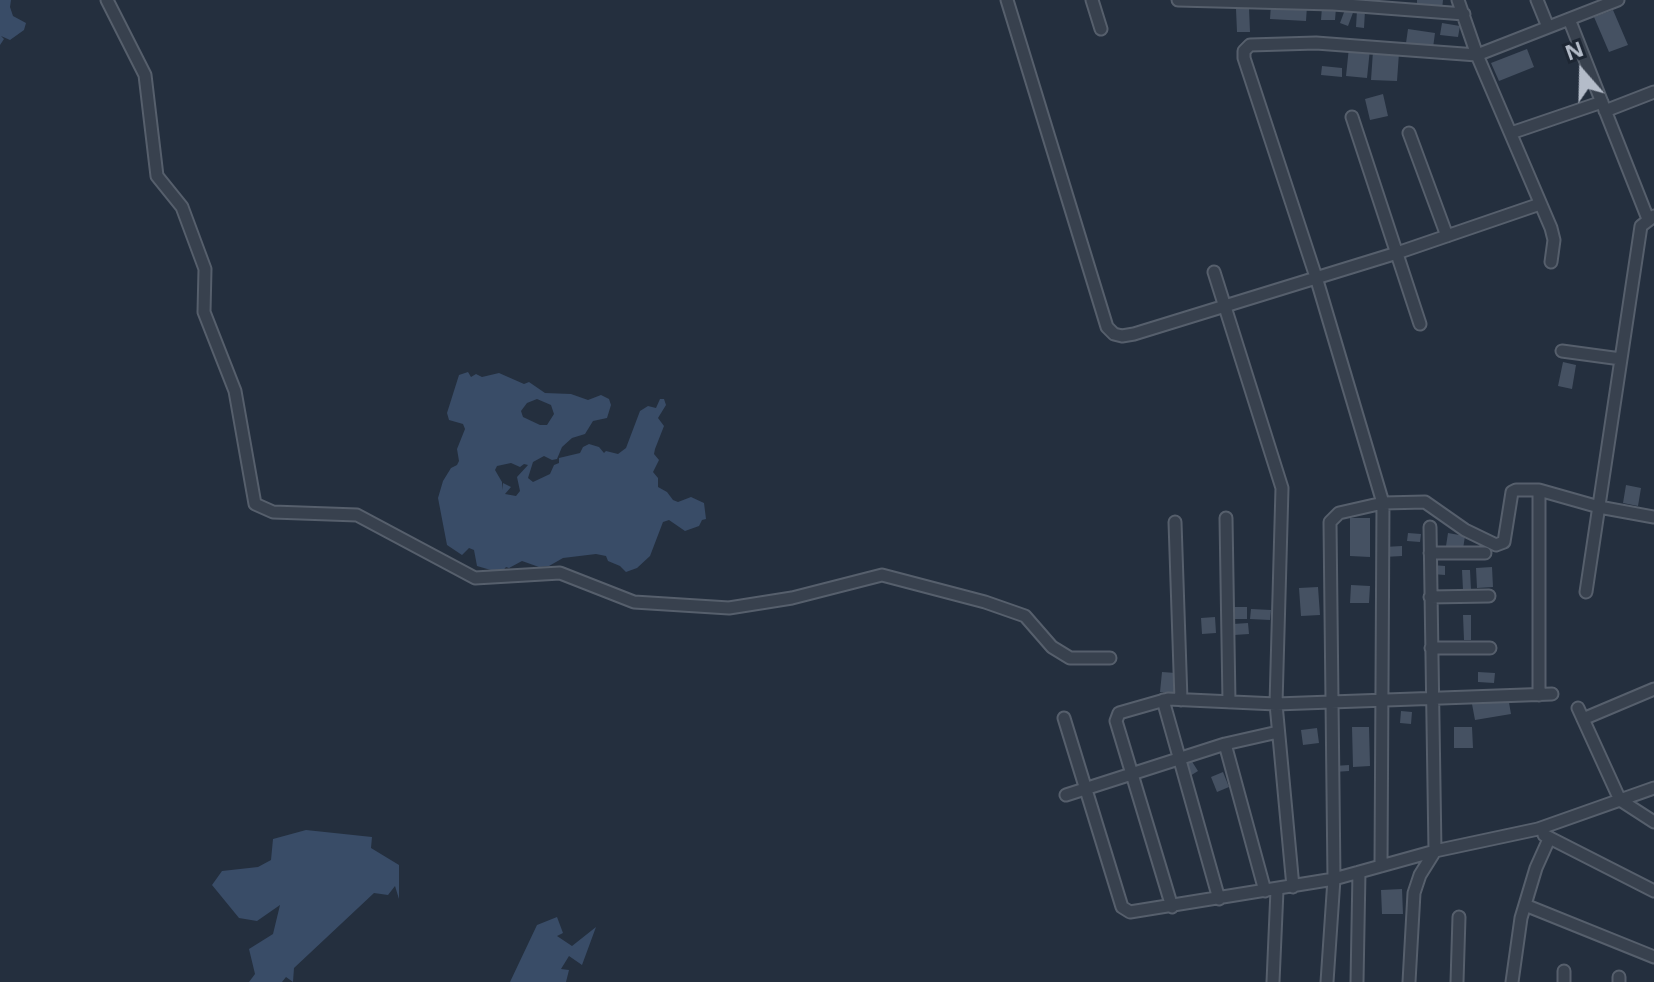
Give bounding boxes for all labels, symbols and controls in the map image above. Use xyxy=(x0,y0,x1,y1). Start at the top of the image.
north arrow xyxy=(1542,32,1622,112)
text: N xyxy=(1560,32,1587,67)

